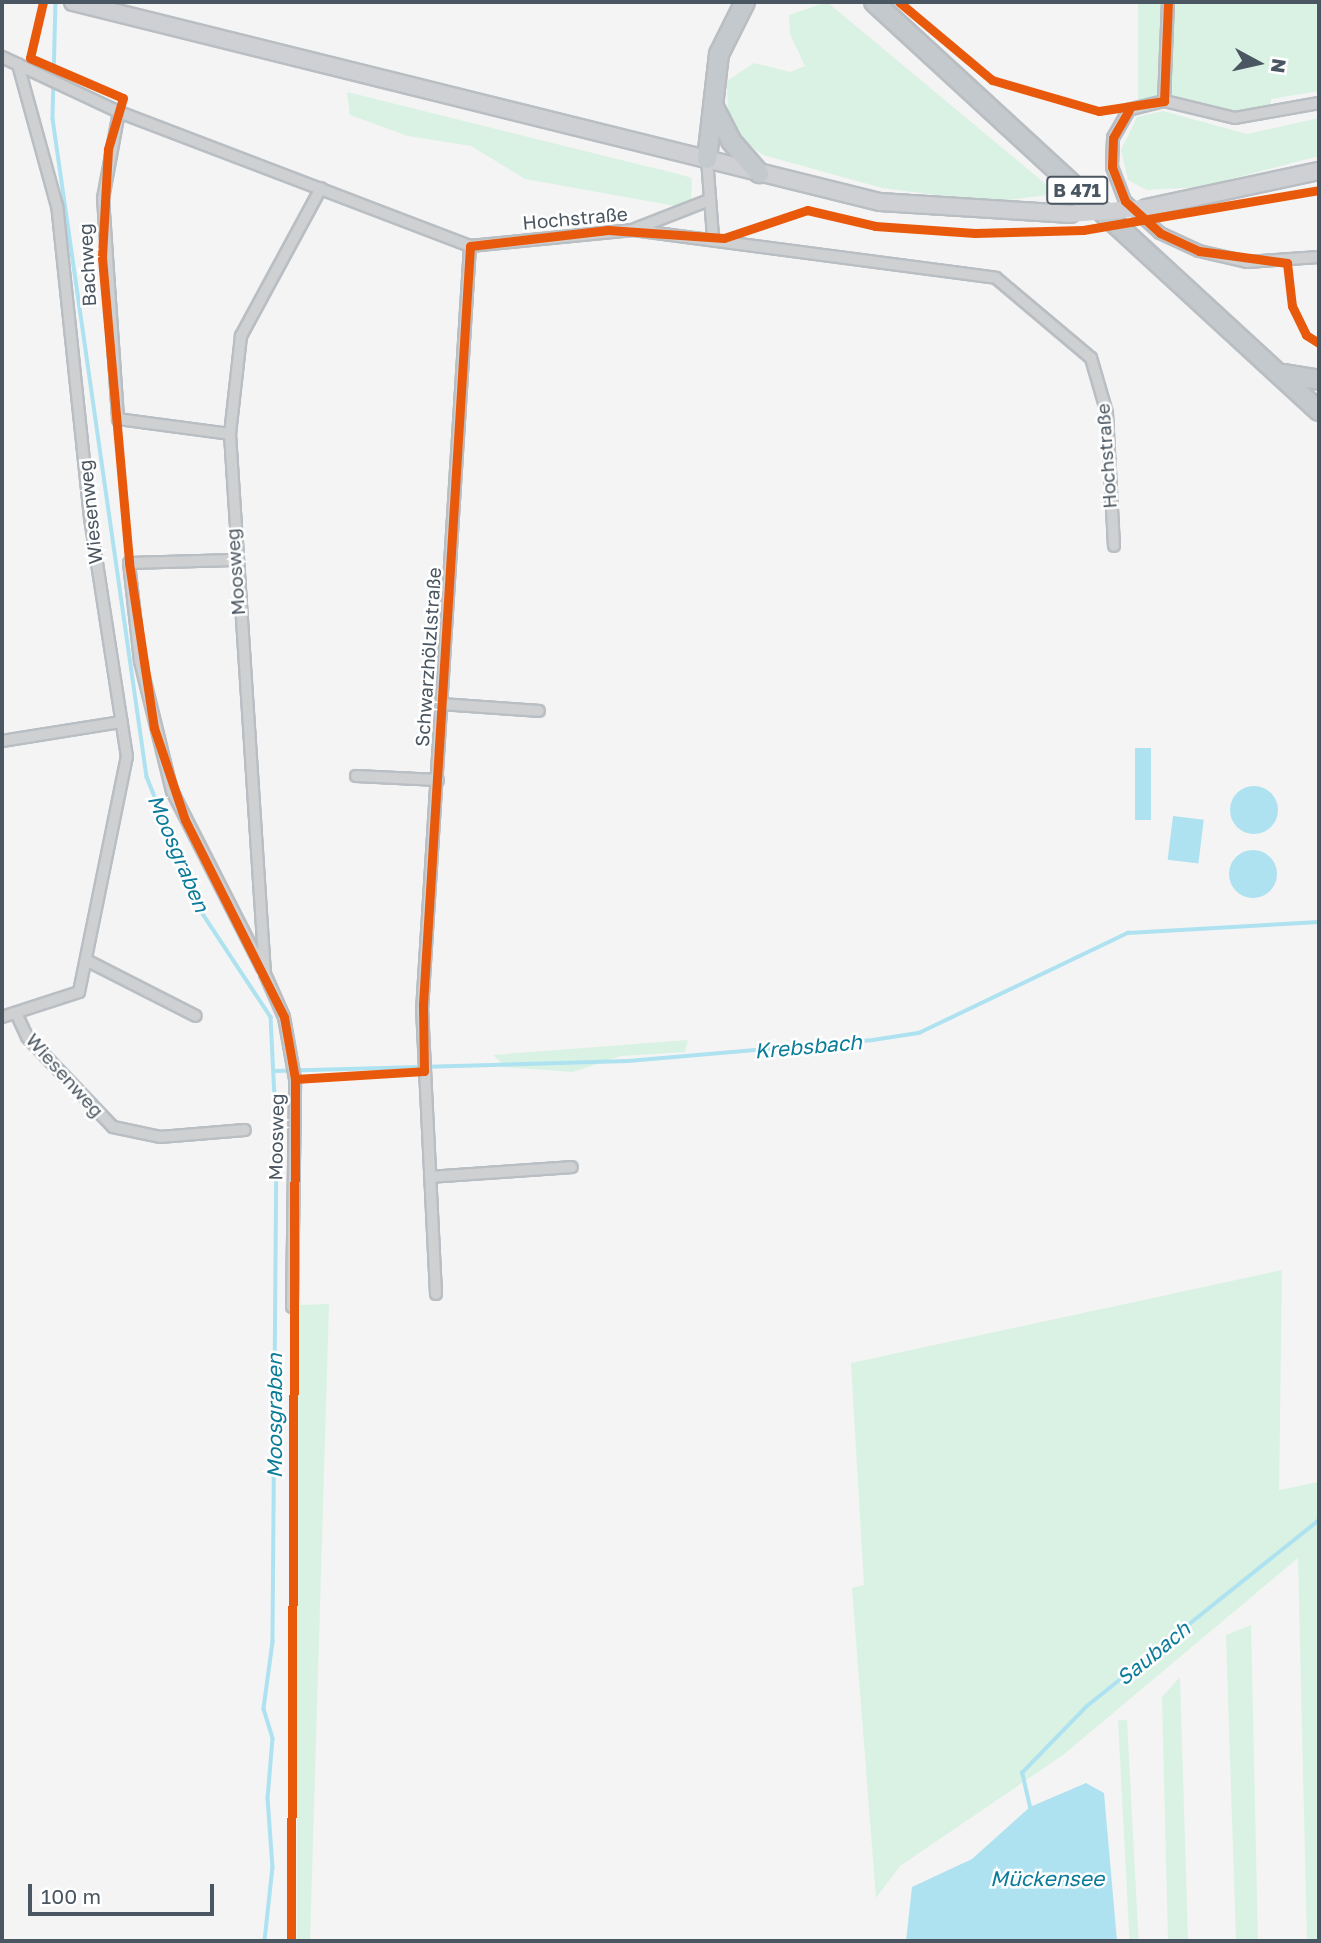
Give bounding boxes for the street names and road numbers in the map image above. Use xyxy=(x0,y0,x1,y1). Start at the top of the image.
road number: B 471 xyxy=(1046,176,1108,204)
street label: Hochstraße xyxy=(521,202,629,234)
street label: Bachweg xyxy=(73,223,101,307)
street label: Hochstraße xyxy=(1091,403,1121,509)
street label: Wiesenweg xyxy=(73,459,107,565)
street label: Moosweg xyxy=(221,528,249,616)
street label: Schwarzhölzlstraße xyxy=(410,567,446,747)
street label: Wiesenweg xyxy=(21,1028,109,1122)
street label: Moosweg xyxy=(264,1093,288,1181)

